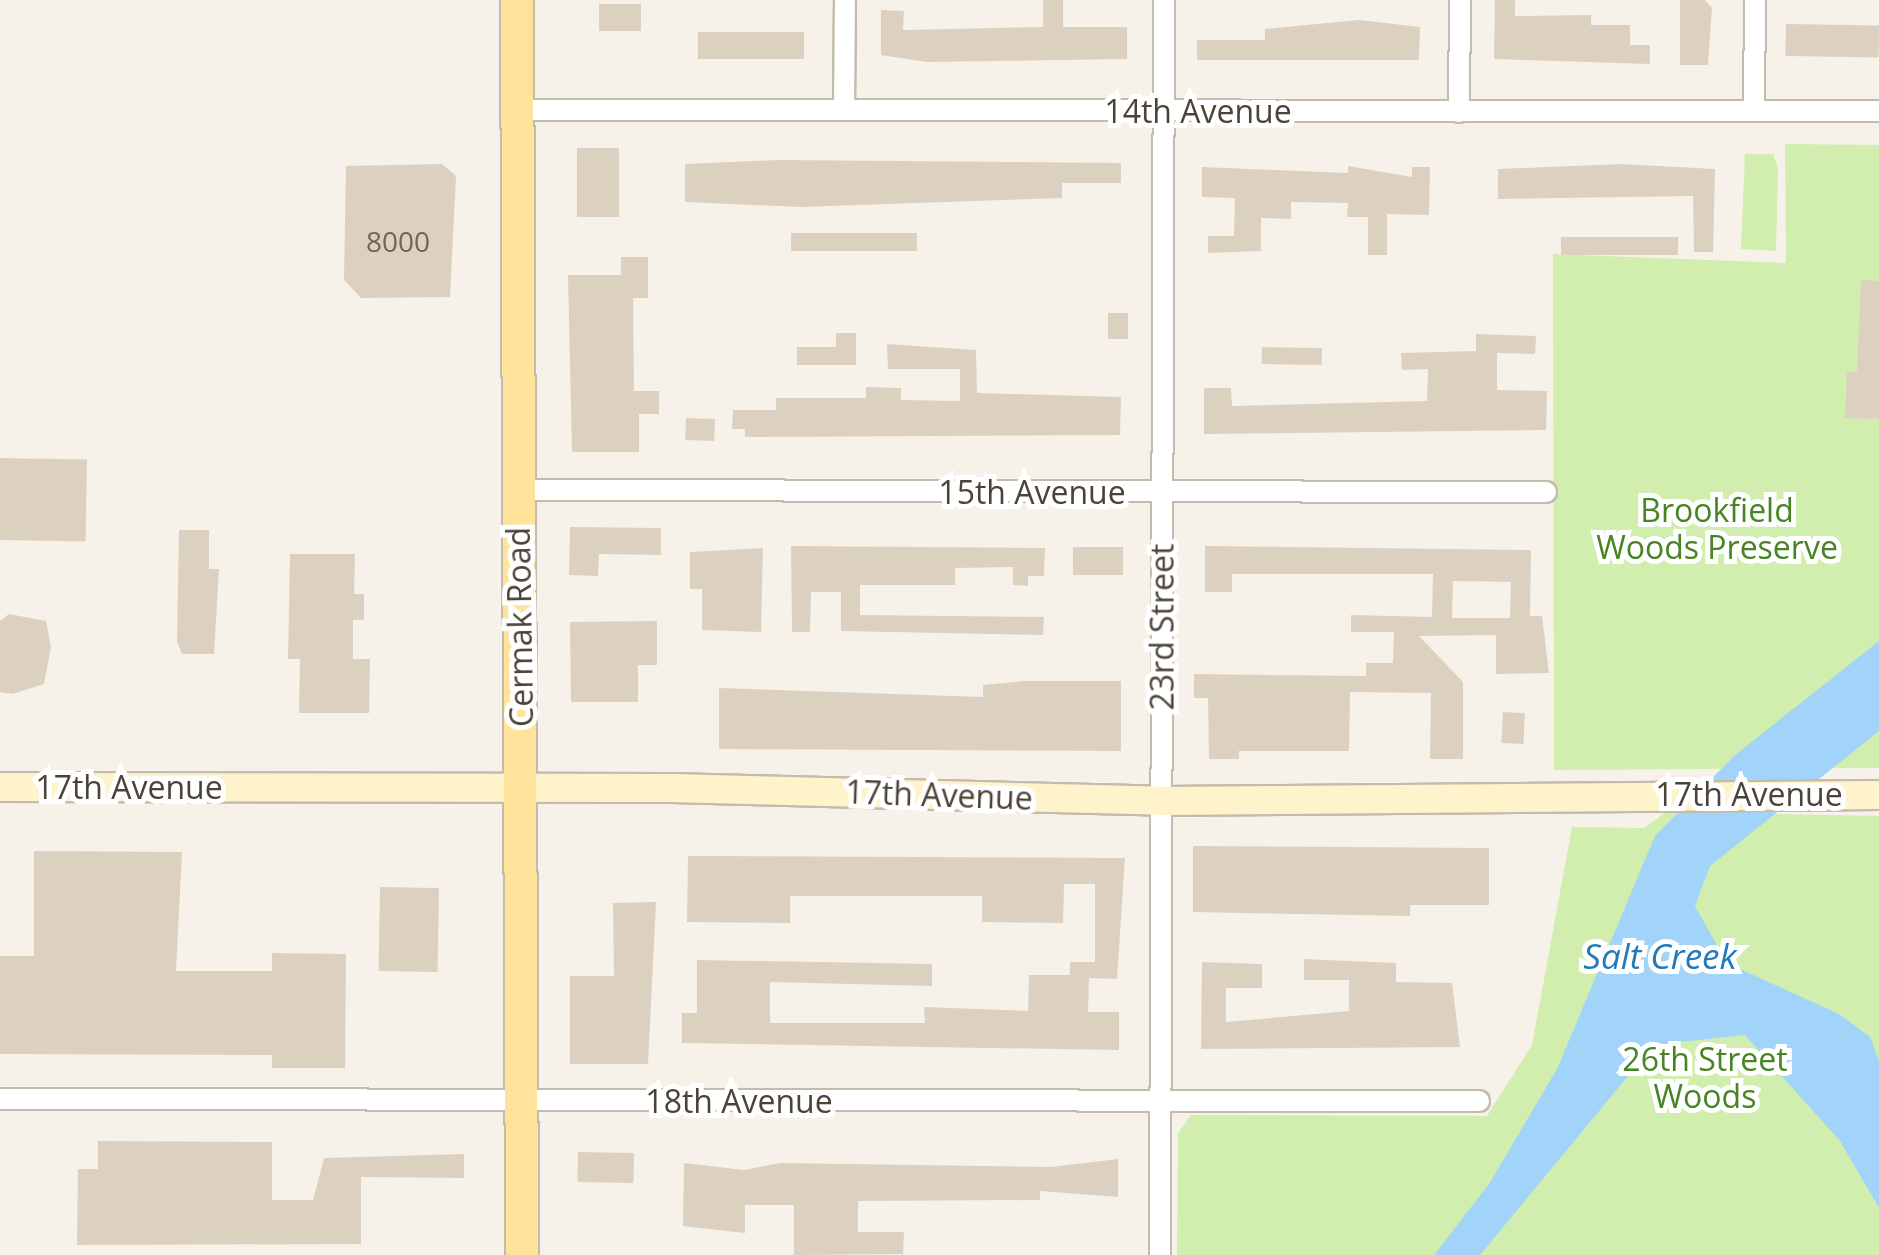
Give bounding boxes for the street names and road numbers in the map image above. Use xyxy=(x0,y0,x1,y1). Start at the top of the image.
street label: 14th Avenue xyxy=(1104,92,1292,130)
street label: 15th Avenue xyxy=(938,473,1126,511)
street label: Cermak Road xyxy=(499,527,541,727)
street label: 23rd Street xyxy=(1143,544,1181,710)
street label: 17th Avenue xyxy=(35,768,223,806)
street label: 17th Avenue xyxy=(845,773,1033,817)
street label: 17th Avenue xyxy=(1655,775,1843,813)
street label: 18th Avenue xyxy=(645,1082,833,1120)

